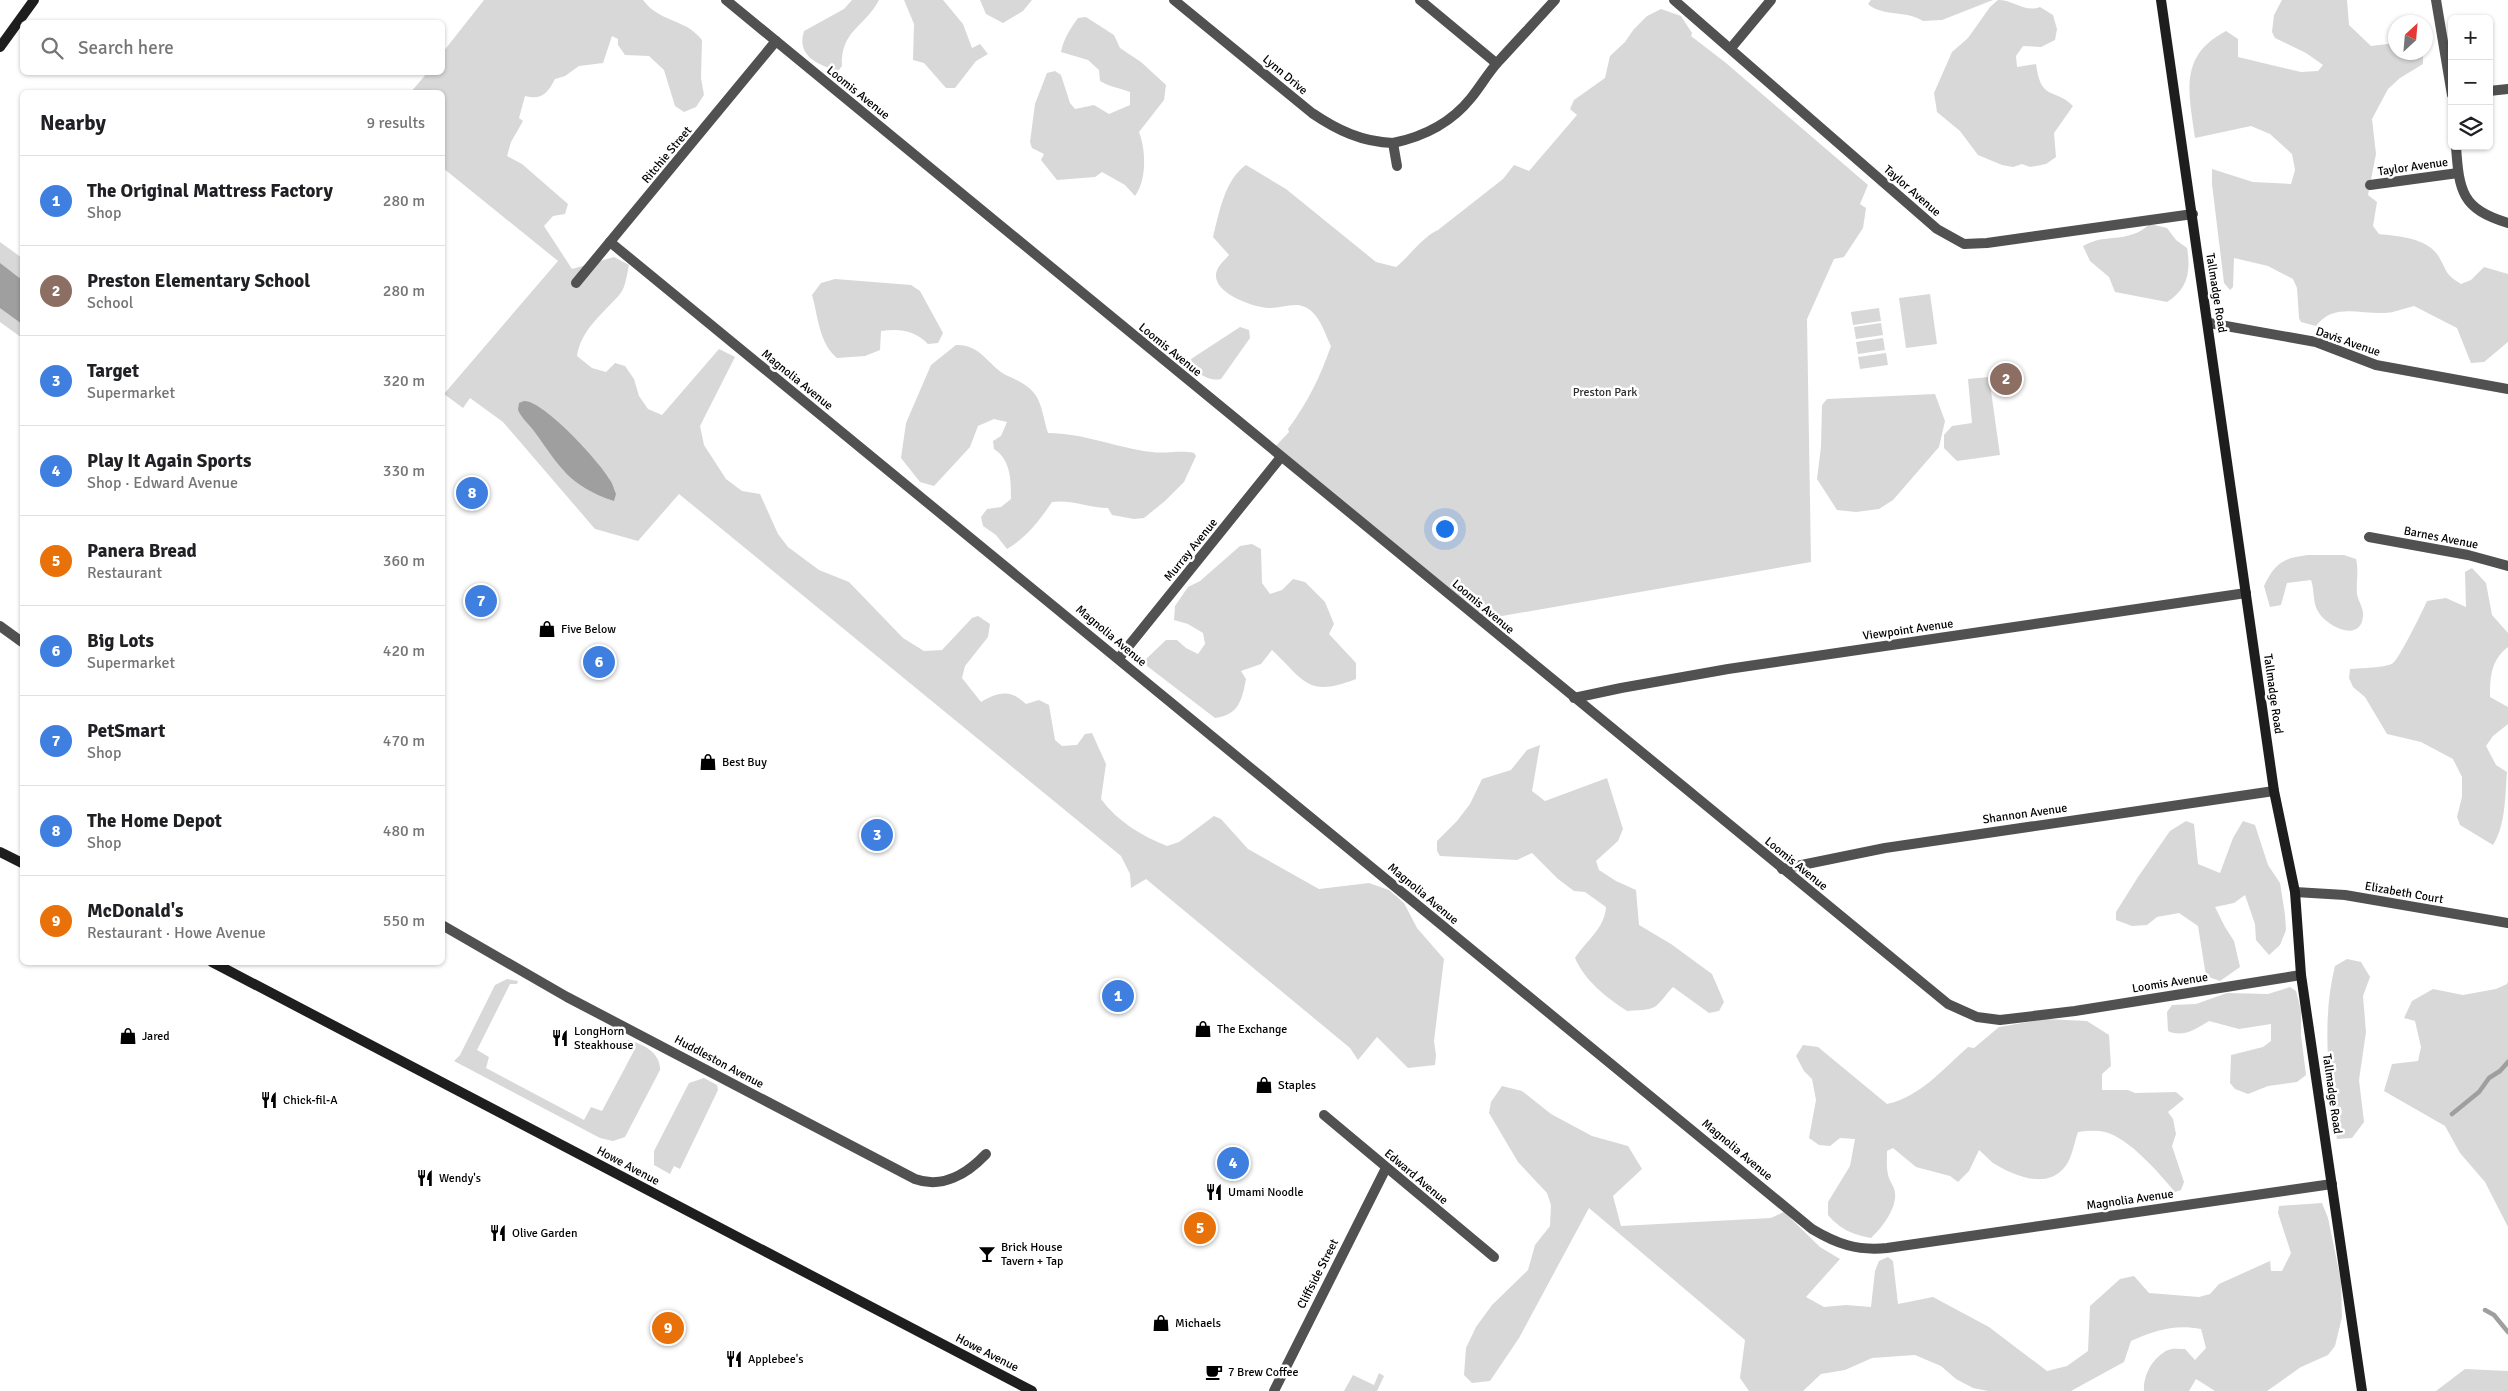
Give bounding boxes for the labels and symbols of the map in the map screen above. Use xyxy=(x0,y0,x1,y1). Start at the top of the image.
north arrow xyxy=(2388,15,2433,60)
street label: Lynn Drive xyxy=(1260,52,1310,98)
street label: Loomis Avenue xyxy=(823,63,893,123)
street label: Ritchie Street xyxy=(639,123,695,187)
street label: Taylor Avenue xyxy=(2377,155,2449,179)
street label: Taylor Avenue xyxy=(1880,162,1944,220)
street label: Tallmadge Road xyxy=(2202,252,2230,334)
street label: Loomis Avenue xyxy=(1135,320,1205,380)
street label: Davis Avenue xyxy=(2314,324,2382,360)
street label: Magnolia Avenue xyxy=(758,347,836,413)
pin: 2 xyxy=(1990,360,2022,398)
park label: Preston Park xyxy=(1573,385,1637,400)
pin: 8 xyxy=(456,474,488,512)
street label: Murray Avenue xyxy=(1161,515,1221,585)
your location xyxy=(1432,516,1458,542)
street label: Barnes Avenue xyxy=(2402,523,2480,553)
street label: Loomis Avenue xyxy=(1449,577,1517,637)
pin: 7 xyxy=(465,582,497,620)
street label: Magnolia Avenue xyxy=(1073,602,1149,670)
street label: Viewpoint Avenue xyxy=(1862,616,1954,644)
shop icon: Five Below xyxy=(537,619,557,639)
place label: Five Below xyxy=(561,622,616,637)
pin: 6 xyxy=(583,643,615,681)
street label: Tallmadge Road xyxy=(2260,653,2286,735)
shop icon: Best Buy xyxy=(698,752,718,772)
place label: Best Buy xyxy=(722,755,767,770)
street label: Shannon Avenue xyxy=(1982,801,2068,827)
pin: 3 xyxy=(861,816,893,854)
street label: Loomis Avenue xyxy=(1761,834,1831,894)
street label: Magnolia Avenue xyxy=(1385,860,1461,928)
street label: Elizabeth Court xyxy=(2364,879,2444,907)
street label: Loomis Avenue xyxy=(2131,970,2209,996)
pin: 1 xyxy=(1102,977,1134,1015)
shop icon: The Exchange xyxy=(1193,1019,1213,1039)
place label: The Exchange xyxy=(1217,1022,1287,1037)
place label: LongHorn Steakhouse xyxy=(574,1024,633,1053)
shop icon: Jared xyxy=(118,1026,138,1046)
restaurant icon: LongHorn Steakhouse xyxy=(550,1028,570,1048)
place label: Jared xyxy=(142,1029,170,1044)
street label: Huddleston Avenue xyxy=(672,1032,766,1092)
street label: Tallmadge Road xyxy=(2319,1053,2345,1135)
shop icon: Staples xyxy=(1254,1075,1274,1095)
place label: Staples xyxy=(1278,1078,1316,1093)
restaurant icon: Chick-fil-A xyxy=(259,1090,279,1110)
place label: Chick-fil-A xyxy=(283,1093,338,1108)
street label: Magnolia Avenue xyxy=(1699,1116,1775,1184)
street label: Howe Avenue xyxy=(594,1143,662,1189)
pin: 4 xyxy=(1217,1144,1249,1182)
street label: Edward Avenue xyxy=(1381,1146,1451,1208)
restaurant icon: Wendy's xyxy=(415,1168,435,1188)
place label: Wendy's xyxy=(439,1171,481,1186)
restaurant icon: Umami Noodle xyxy=(1204,1182,1224,1202)
place label: Umami Noodle xyxy=(1228,1185,1304,1200)
street label: Magnolia Avenue xyxy=(2085,1186,2175,1214)
pin: 5 xyxy=(1184,1209,1216,1247)
restaurant icon: Olive Garden xyxy=(488,1223,508,1243)
place label: Olive Garden xyxy=(512,1226,577,1241)
street label: Cliffside Street xyxy=(1294,1237,1342,1311)
place label: Brick House Tavern + Tap xyxy=(1001,1240,1063,1269)
bar icon: Brick House Tavern + Tap xyxy=(977,1244,997,1264)
pin: 9 xyxy=(652,1309,684,1347)
shop icon: Michaels xyxy=(1151,1313,1171,1333)
place label: Michaels xyxy=(1175,1316,1221,1331)
street label: Howe Avenue xyxy=(953,1331,1021,1375)
restaurant icon: Applebee's xyxy=(724,1349,744,1369)
place label: Applebee's xyxy=(748,1352,804,1367)
cafe icon: 7 Brew Coffee xyxy=(1204,1362,1224,1382)
place label: 7 Brew Coffee xyxy=(1228,1365,1298,1380)

